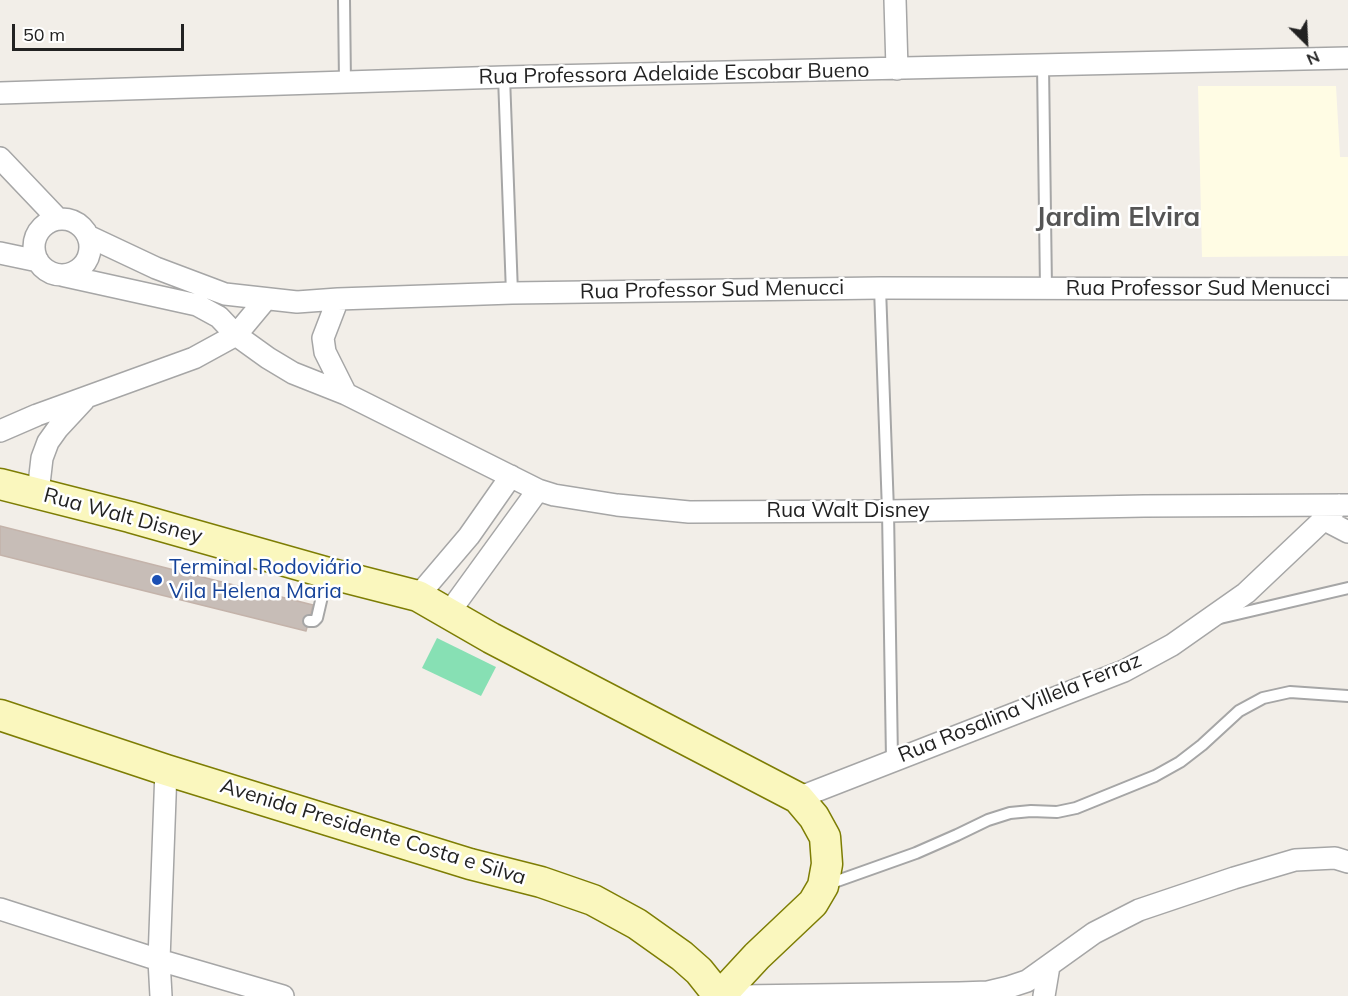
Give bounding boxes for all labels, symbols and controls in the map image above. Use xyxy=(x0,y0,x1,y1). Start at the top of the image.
scale bar xyxy=(15,12,188,50)
north arrow xyxy=(1276,12,1336,72)
text: 50 m xyxy=(23,23,65,46)
text: N xyxy=(1304,47,1323,70)
street label: Rua Professora Adelaide Escobar Bueno xyxy=(478,58,870,90)
district label: Jardim Elvira xyxy=(1036,202,1200,234)
street label: Rua Professor Sud Menucci xyxy=(580,275,844,305)
street label: Rua Professor Sud Menucci xyxy=(1066,276,1330,302)
street label: Rua Walt Disney xyxy=(41,483,205,549)
street label: Rua Walt Disney xyxy=(766,498,930,524)
place label: Terminal Rodoviário Vila Helena Maria xyxy=(169,555,362,605)
marker: Terminal Rodoviário Vila Helena Maria xyxy=(150,573,164,587)
street label: Rua Rosalina Villela Ferraz xyxy=(895,648,1145,768)
street label: Avenida Presidente Costa e Silva xyxy=(217,773,529,891)

